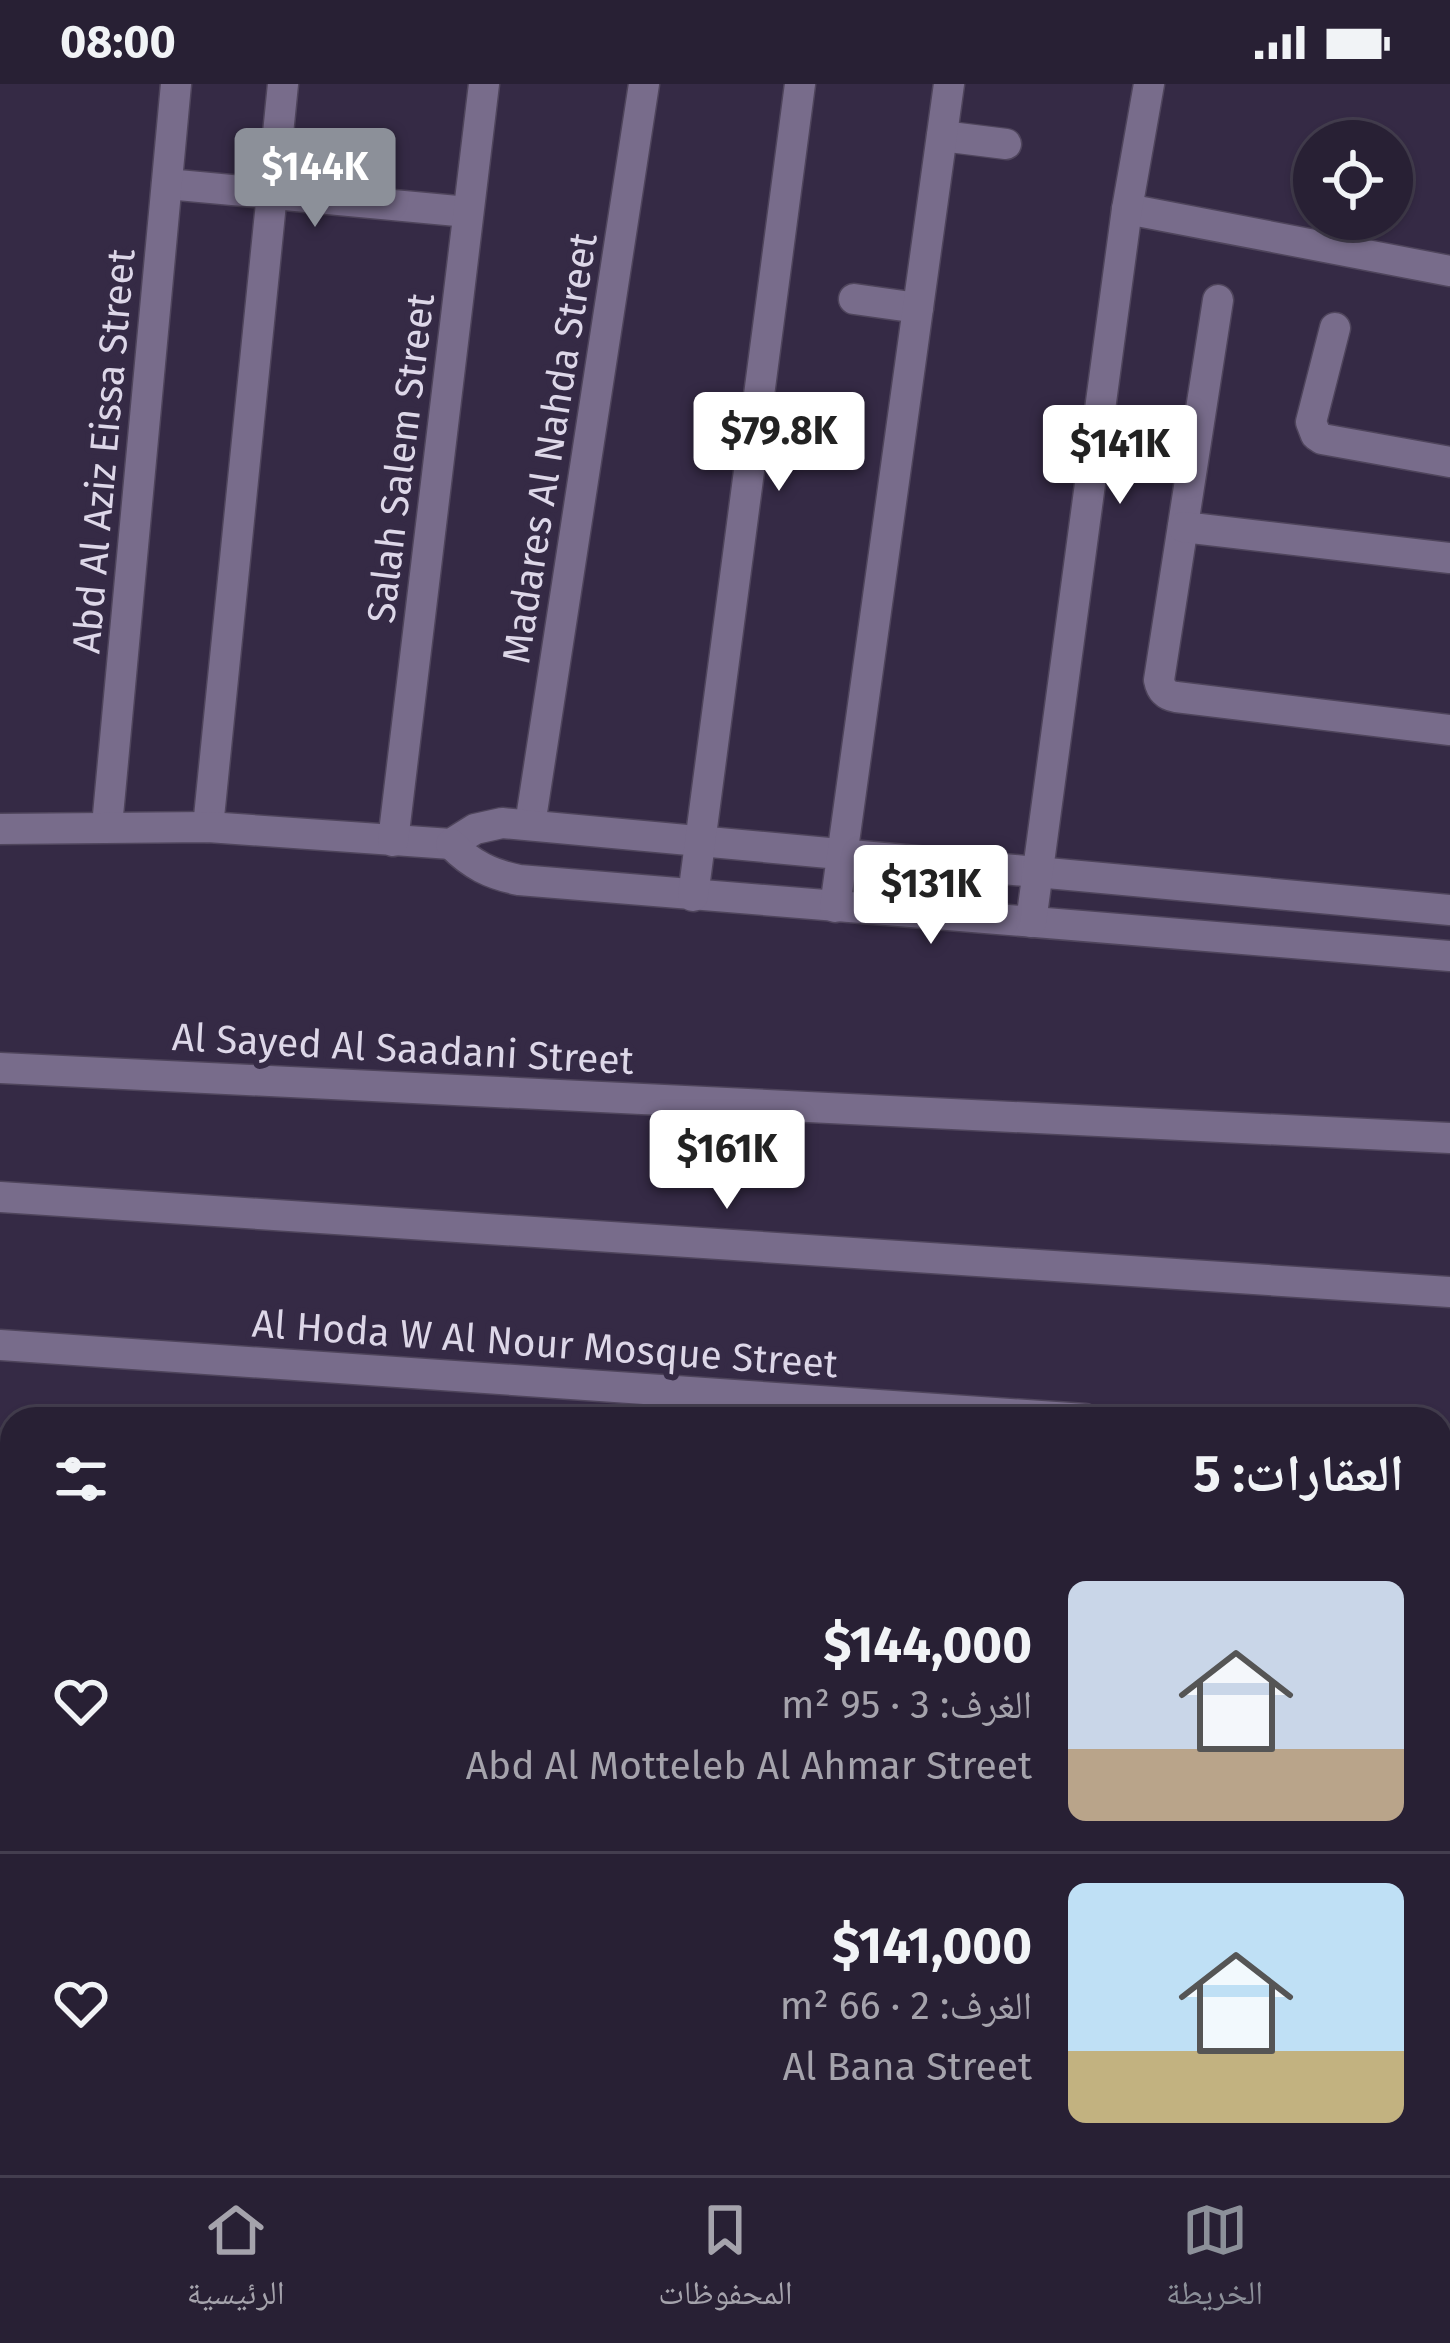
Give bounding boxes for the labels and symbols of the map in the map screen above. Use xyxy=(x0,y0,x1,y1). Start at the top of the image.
pin: $144K xyxy=(231,128,399,230)
street label: Madares Al Nahda Street xyxy=(493,229,607,667)
street label: Abd Al Aziz Eissa Street xyxy=(63,246,145,655)
street label: Salah Salem Street xyxy=(358,290,444,626)
pin: $79.8K xyxy=(681,392,877,494)
pin: $141K xyxy=(1036,405,1204,507)
pin: $131K xyxy=(847,845,1015,947)
street label: Al Sayed Al Saadani Street xyxy=(171,1014,636,1084)
pin: $161K xyxy=(643,1110,811,1212)
street label: Al Hoda W Al Nour Mosque Street xyxy=(250,1301,840,1387)

